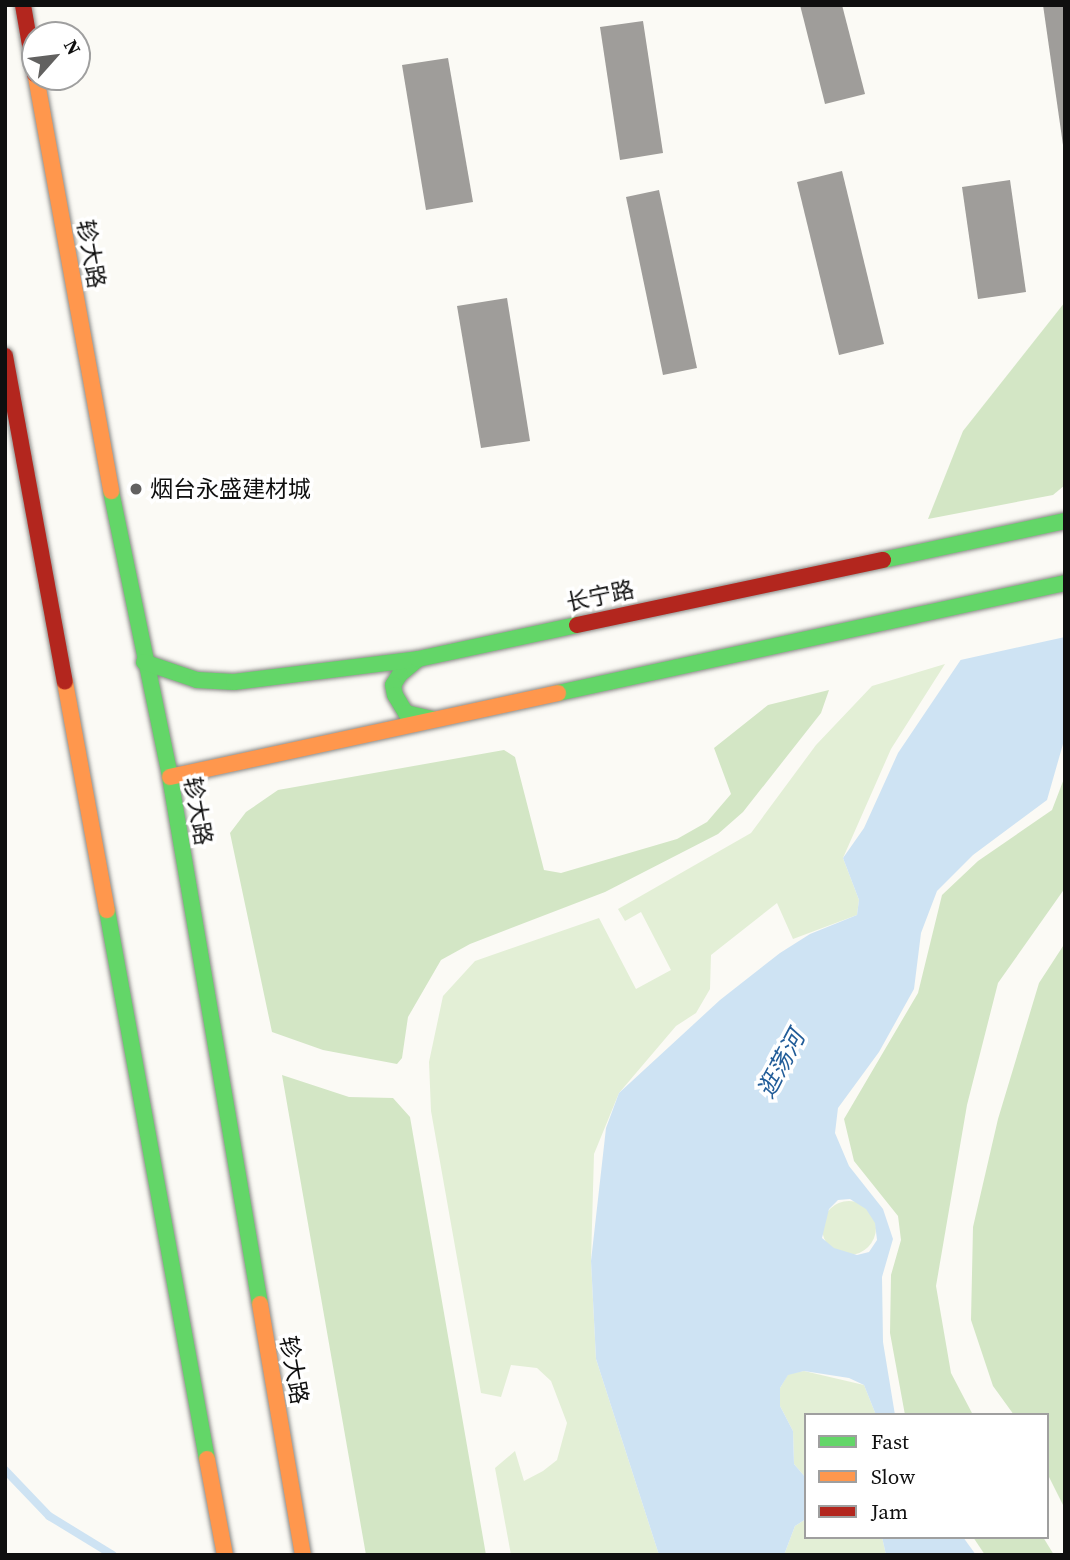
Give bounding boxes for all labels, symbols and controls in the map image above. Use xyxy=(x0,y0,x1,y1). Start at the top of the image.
north arrow xyxy=(21,21,91,91)
text: N xyxy=(58,35,88,59)
street label: 轸大路 xyxy=(71,218,111,290)
place label: 烟台永盛建材城 xyxy=(150,475,311,503)
marker: 烟台永盛建材城 xyxy=(128,481,144,497)
street label: 长宁路 xyxy=(563,575,637,617)
street label: 轸大路 xyxy=(178,775,218,847)
water label: 逛荡河 xyxy=(751,1025,811,1103)
street label: 轸大路 xyxy=(274,1334,314,1406)
legend xyxy=(804,1413,1049,1539)
text: Fast xyxy=(871,1427,909,1456)
text: Slow xyxy=(871,1462,915,1491)
text: Jam xyxy=(871,1497,908,1526)

